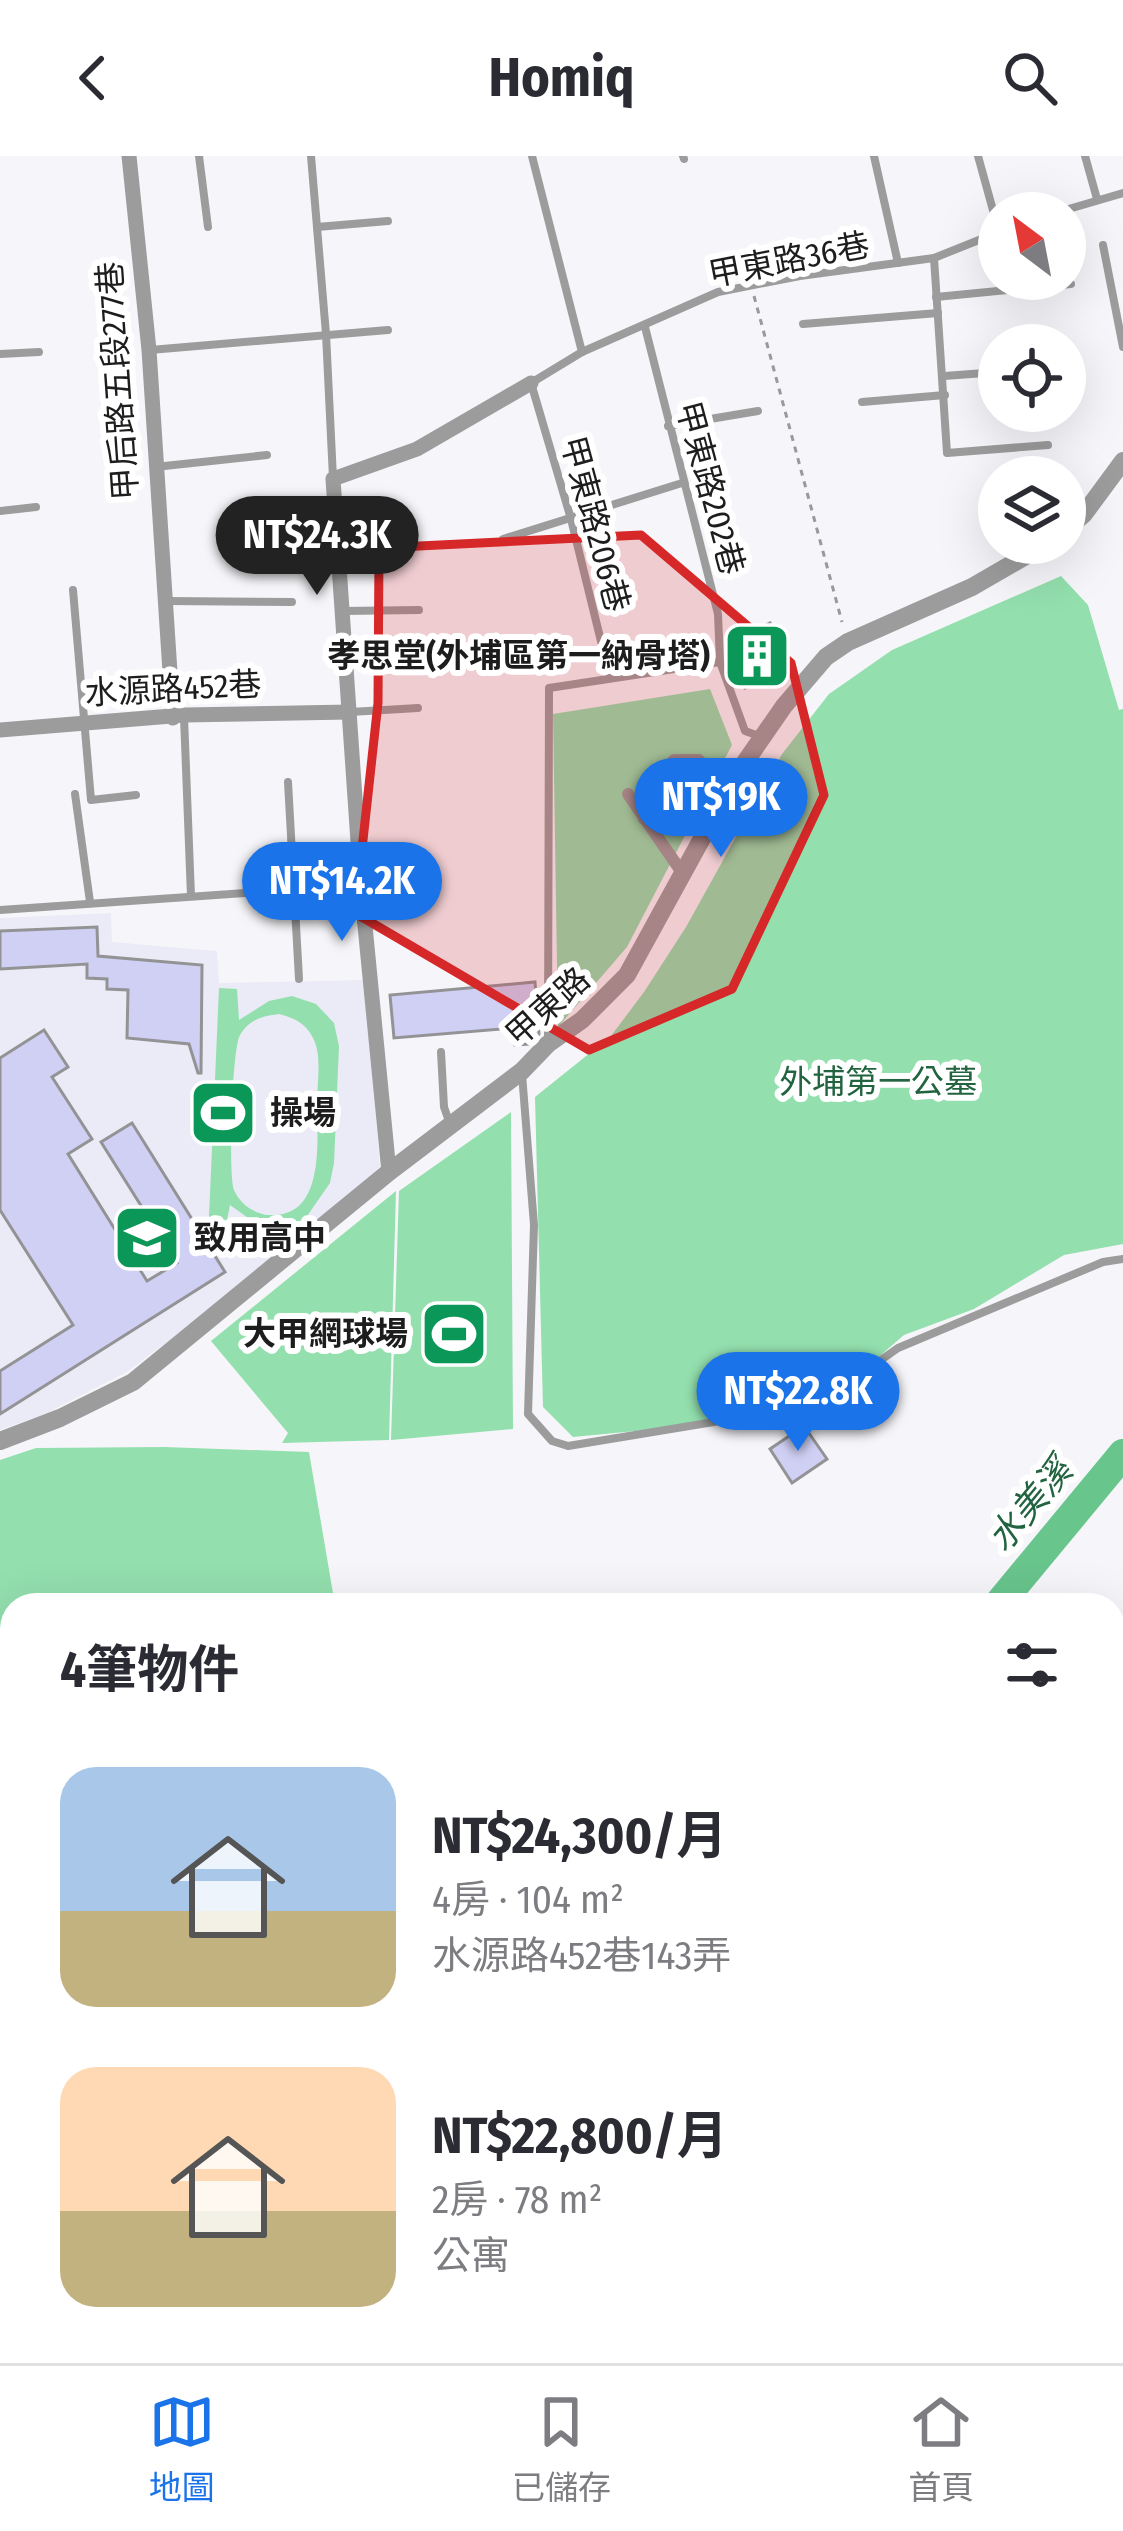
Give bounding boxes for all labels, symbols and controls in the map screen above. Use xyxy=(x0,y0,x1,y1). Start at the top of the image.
icon: back xyxy=(60,45,126,111)
icon: search xyxy=(997,45,1063,111)
text: Homiq xyxy=(489,46,634,110)
north arrow xyxy=(978,192,1086,300)
map controls xyxy=(978,192,1086,564)
street label: 甲東路36巷 xyxy=(705,225,873,295)
street label: 甲后路五段277巷 xyxy=(90,260,146,502)
button: locate xyxy=(978,324,1086,432)
street label: 甲東路202巷 xyxy=(668,397,752,579)
street label: 甲東路206巷 xyxy=(552,432,638,616)
button: layers xyxy=(978,456,1086,564)
pin: NT$24.3K xyxy=(193,496,441,598)
text: NT$24.3K xyxy=(243,512,391,558)
building icon: 孝思堂(外埔區第一納骨塔) xyxy=(722,621,792,691)
place label: 孝思堂(外埔區第一納骨塔) xyxy=(327,636,710,676)
street label: 水源路452巷 xyxy=(84,664,262,714)
pin: NT$19K xyxy=(623,758,819,860)
text: NT$19K xyxy=(661,774,781,820)
pin: NT$14.2K xyxy=(218,842,466,944)
text: NT$14.2K xyxy=(269,858,415,904)
street label: 甲東路 xyxy=(498,959,598,1055)
park label: 外埔第一公墓 xyxy=(779,1062,977,1102)
sports icon: 操場 xyxy=(188,1078,258,1148)
place label: 操場 xyxy=(270,1093,336,1133)
school or university icon: 致用高中 xyxy=(112,1203,182,1273)
place label: 致用高中 xyxy=(194,1218,326,1258)
sports icon: 大甲網球場 xyxy=(419,1299,489,1369)
place label: 大甲網球場 xyxy=(243,1314,408,1354)
pin: NT$22.8K xyxy=(674,1352,922,1454)
text: NT$22.8K xyxy=(723,1368,873,1414)
water label: 水美溪 xyxy=(978,1446,1085,1561)
icon: filters xyxy=(999,1632,1065,1698)
text: 4筆物件 xyxy=(60,1639,239,1701)
text: NT$24,300/月 xyxy=(432,1805,727,1867)
icon: home xyxy=(156,1815,300,1959)
text: 4房 · 104 m² xyxy=(432,1877,624,1923)
text: 水源路452巷143弄 xyxy=(432,1933,731,1979)
text: NT$22,800/月 xyxy=(432,2105,728,2167)
icon: home xyxy=(156,2115,300,2259)
text: 2房 · 78 m² xyxy=(432,2177,602,2223)
text: 公寓 xyxy=(432,2233,510,2279)
tab: 地圖 xyxy=(149,2389,215,2509)
tab: 已儲存 xyxy=(512,2389,611,2509)
tab: 首頁 xyxy=(908,2389,974,2509)

